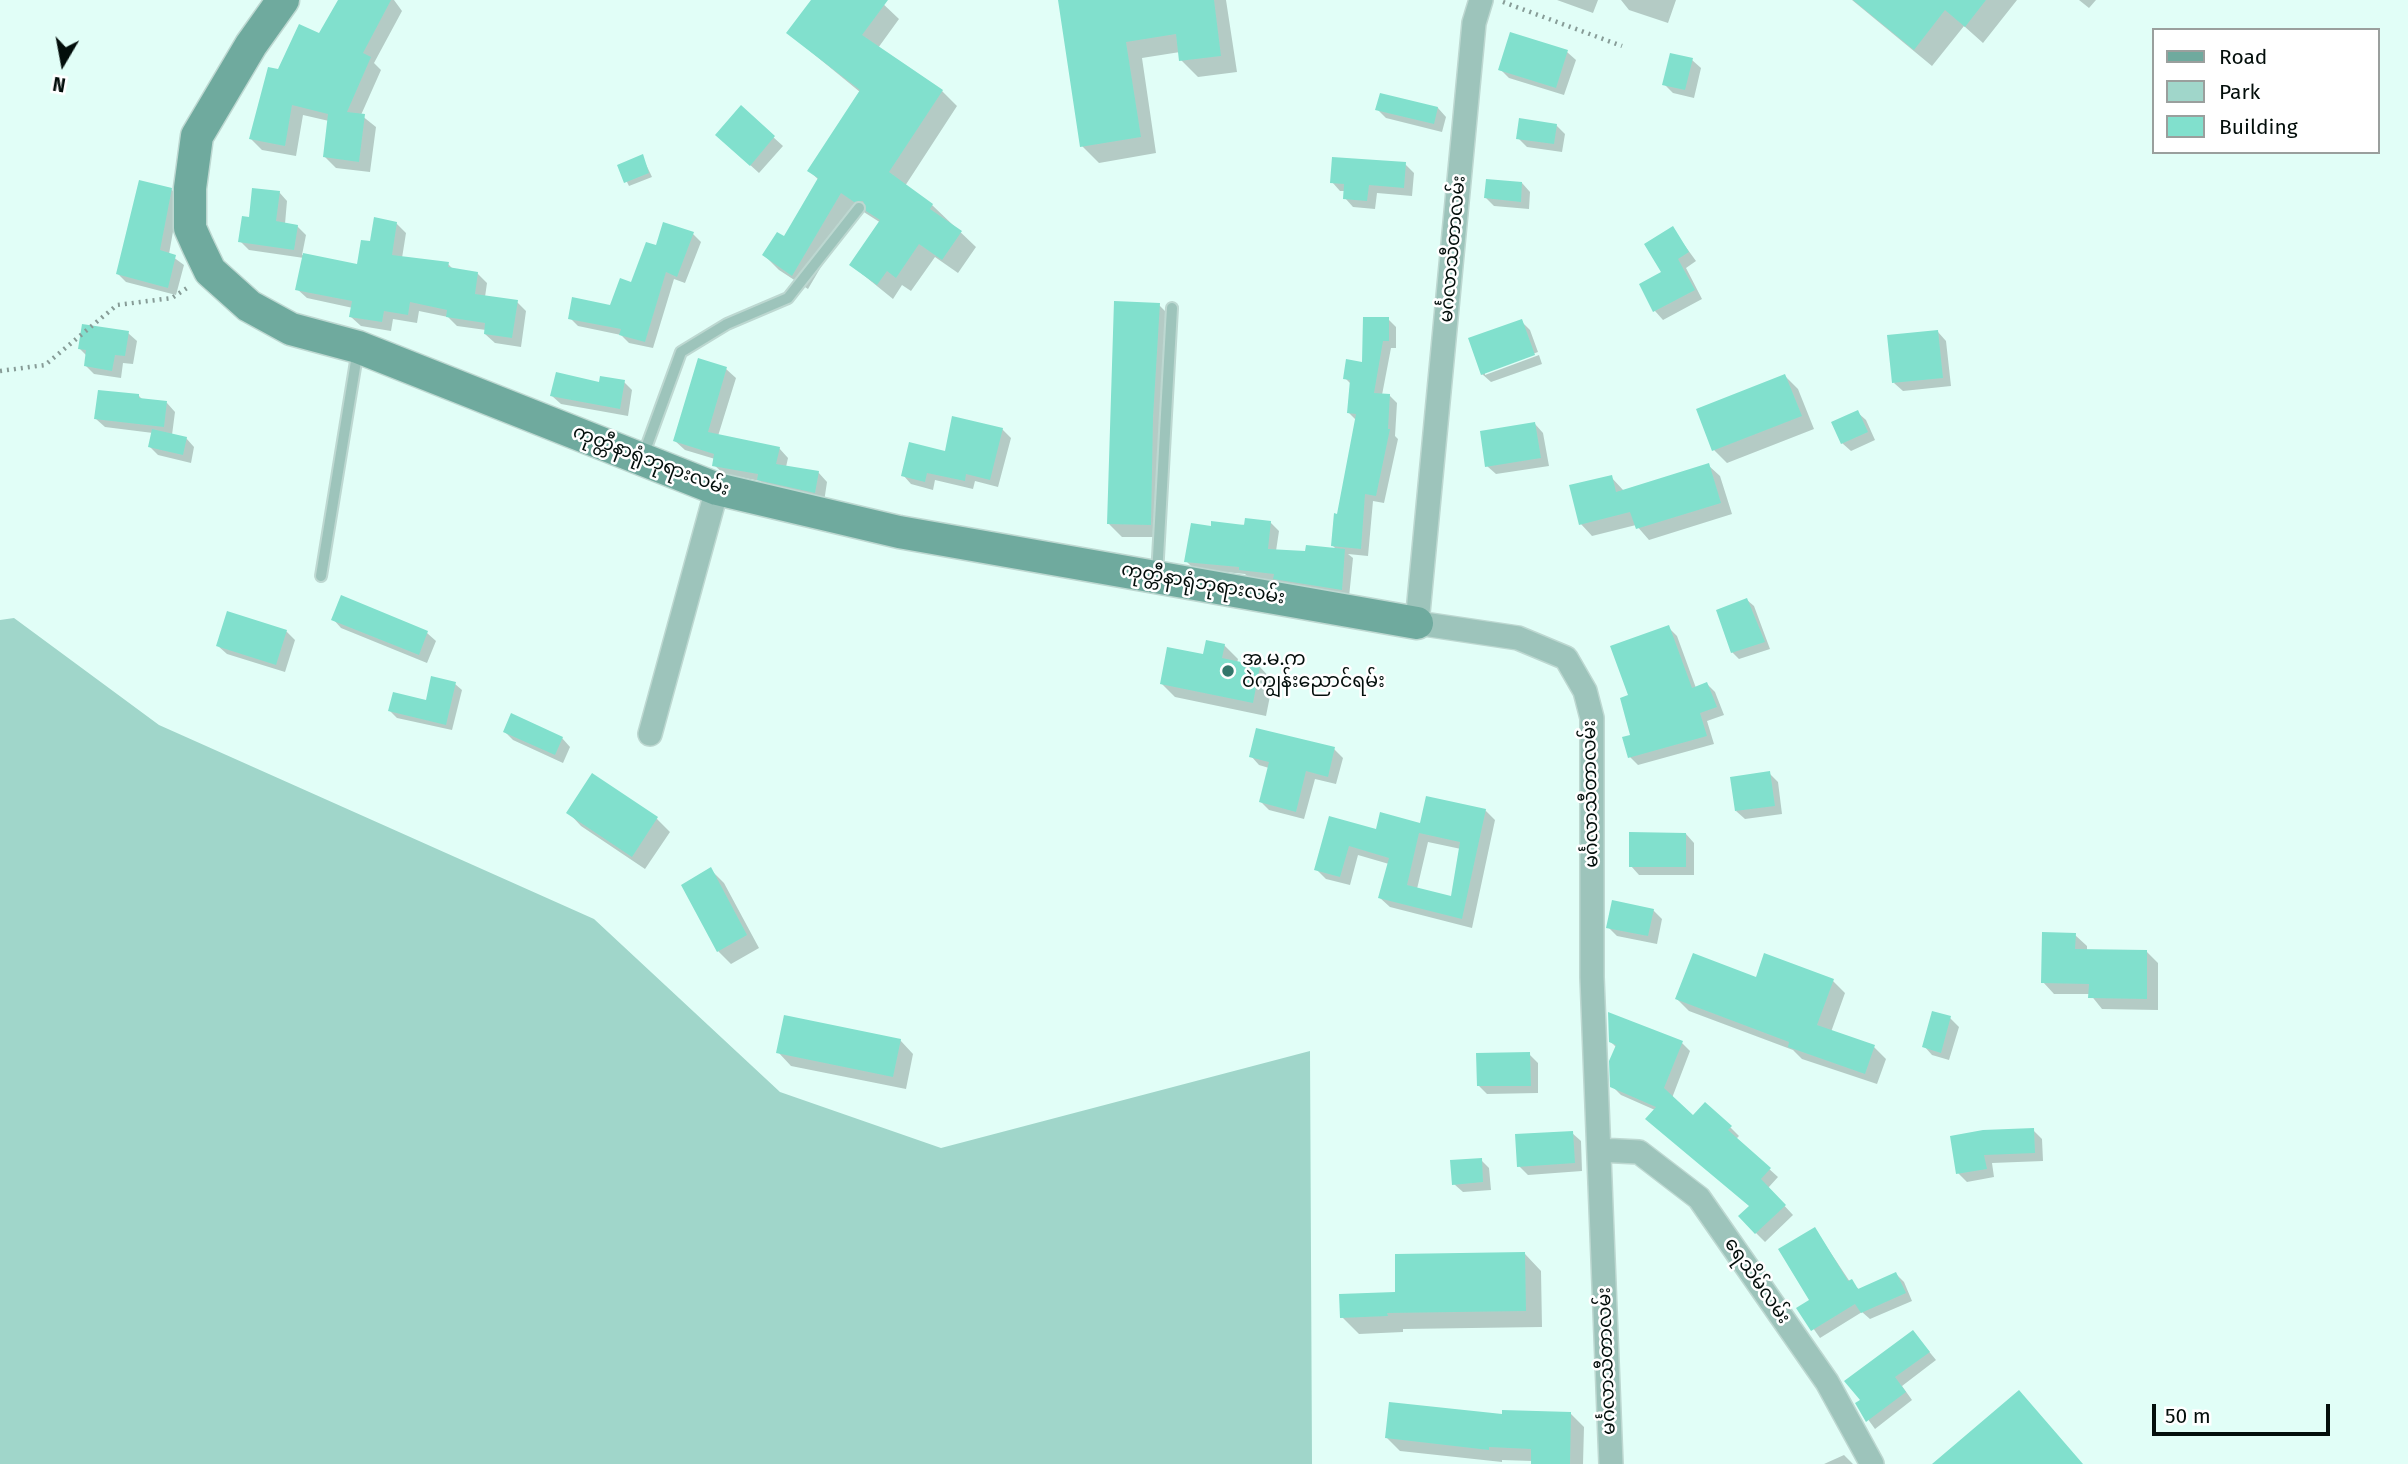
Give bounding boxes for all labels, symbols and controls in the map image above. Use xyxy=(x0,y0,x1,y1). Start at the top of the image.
north arrow xyxy=(28,28,98,98)
legend xyxy=(2152,28,2380,154)
text: Road xyxy=(2219,44,2267,70)
text: N xyxy=(51,72,67,97)
text: Park xyxy=(2219,79,2260,105)
text: Building xyxy=(2219,114,2298,140)
street label: မင်္ဂလာသီတာလမ်း xyxy=(1435,174,1471,324)
street label: ကုတ္တီနာရုံဘုရားလမ်း xyxy=(570,421,732,501)
street label: ကုတ္တီနာရုံဘုရားလမ်း xyxy=(1119,558,1287,610)
place label: အ.မ.က ဝဲကျွန်းညောင်ရမ်း xyxy=(1242,649,1385,693)
marker: အ.မ.က ဝဲကျွန်းညောင်ရမ်း xyxy=(1220,663,1236,679)
street label: မင်္ဂလာသီတာလမ်း xyxy=(1578,720,1604,868)
street label: ရေသိမ်လမ်း xyxy=(1719,1234,1795,1328)
street label: မင်္ဂလာသီတာလမ်း xyxy=(1593,1287,1621,1435)
scale bar xyxy=(2156,1390,2334,1434)
text: 50 m xyxy=(2165,1403,2211,1429)

